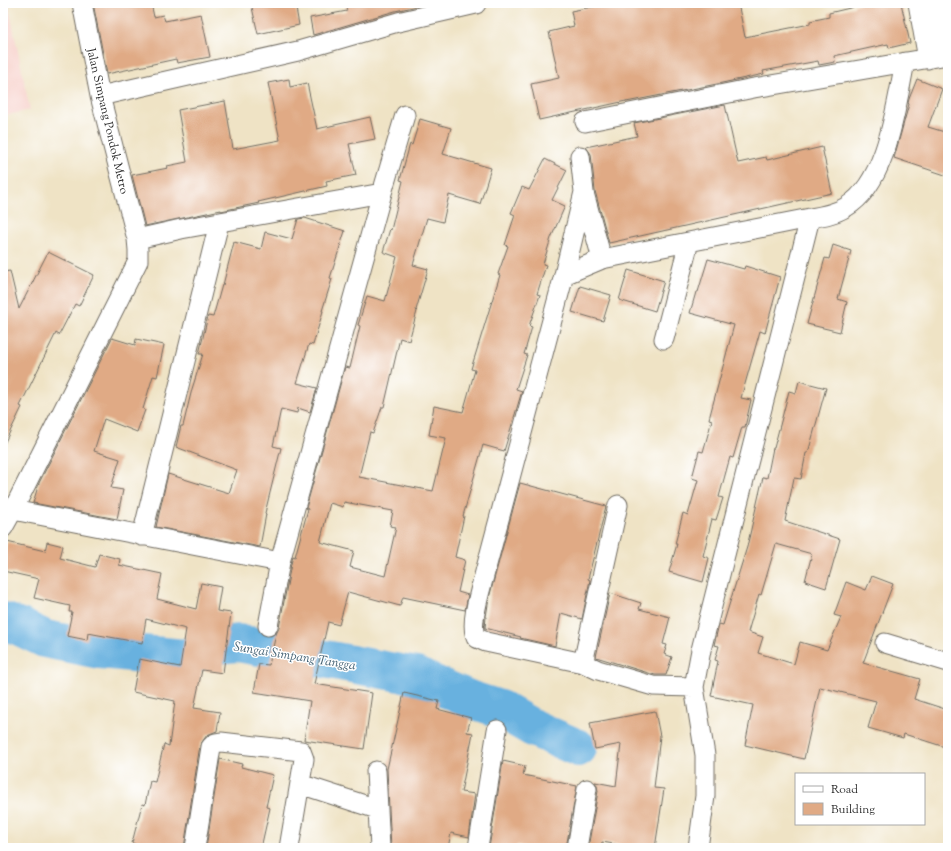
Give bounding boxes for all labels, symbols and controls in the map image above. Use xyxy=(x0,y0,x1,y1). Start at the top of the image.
street label: Jalan Simpang Pondok Metro xyxy=(81,46,133,196)
water label: Sungai Simpang Tangga xyxy=(232,638,357,676)
legend xyxy=(795,773,925,825)
text: Road xyxy=(831,781,858,799)
text: Building xyxy=(831,801,875,819)

